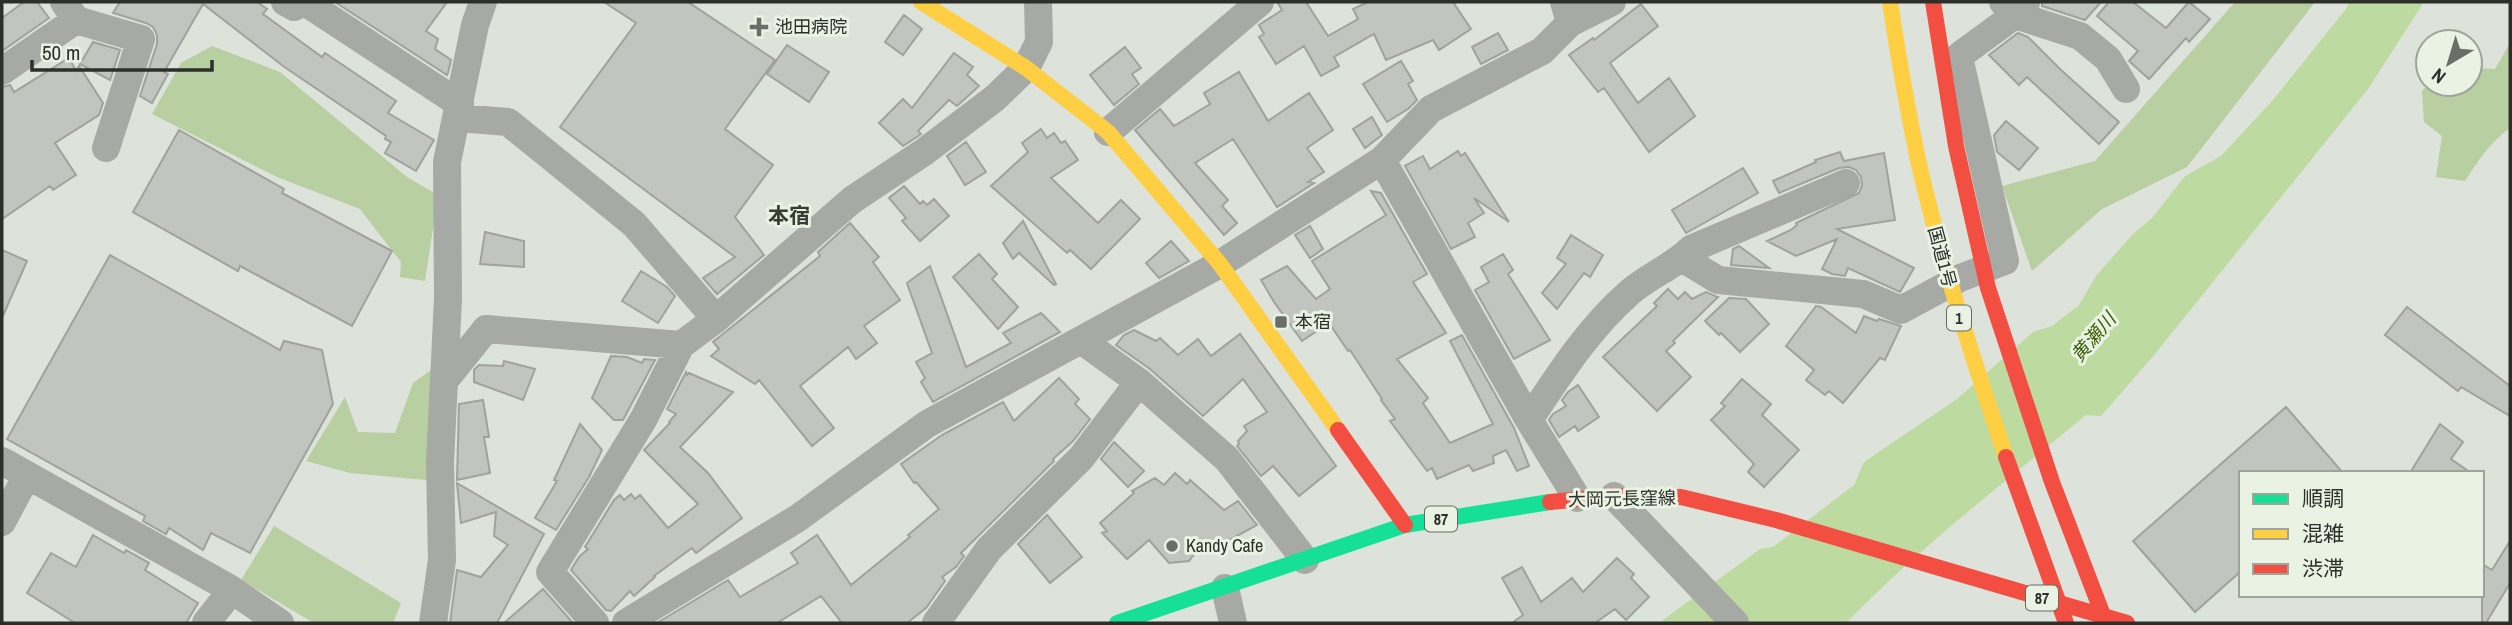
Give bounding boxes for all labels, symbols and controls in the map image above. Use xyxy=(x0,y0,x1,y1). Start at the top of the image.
place label: 池田病院 xyxy=(775,14,847,39)
marker: 池田病院 xyxy=(749,17,769,37)
scale bar xyxy=(32,28,212,72)
north arrow xyxy=(2414,28,2484,98)
text: 50 m xyxy=(42,38,80,67)
text: N xyxy=(2426,63,2451,90)
district label: 本宿 xyxy=(768,201,810,230)
street label: 国道1号 xyxy=(1922,224,1963,290)
water label: 黄瀬川 xyxy=(2065,305,2123,367)
road number: 1 xyxy=(1947,306,1971,330)
place label: 本宿 xyxy=(1295,309,1331,334)
marker: 本宿 xyxy=(1273,314,1289,330)
legend xyxy=(2239,471,2484,597)
text: 順調 xyxy=(2302,484,2344,513)
street label: 大岡元長窪線 xyxy=(1568,485,1676,512)
road number: 87 xyxy=(1425,506,1457,532)
text: 混雑 xyxy=(2302,519,2344,548)
place label: Kandy Cafe xyxy=(1186,533,1263,558)
marker: Kandy Cafe xyxy=(1164,538,1180,554)
text: 渋滞 xyxy=(2302,554,2344,583)
road number: 87 xyxy=(2026,586,2058,610)

